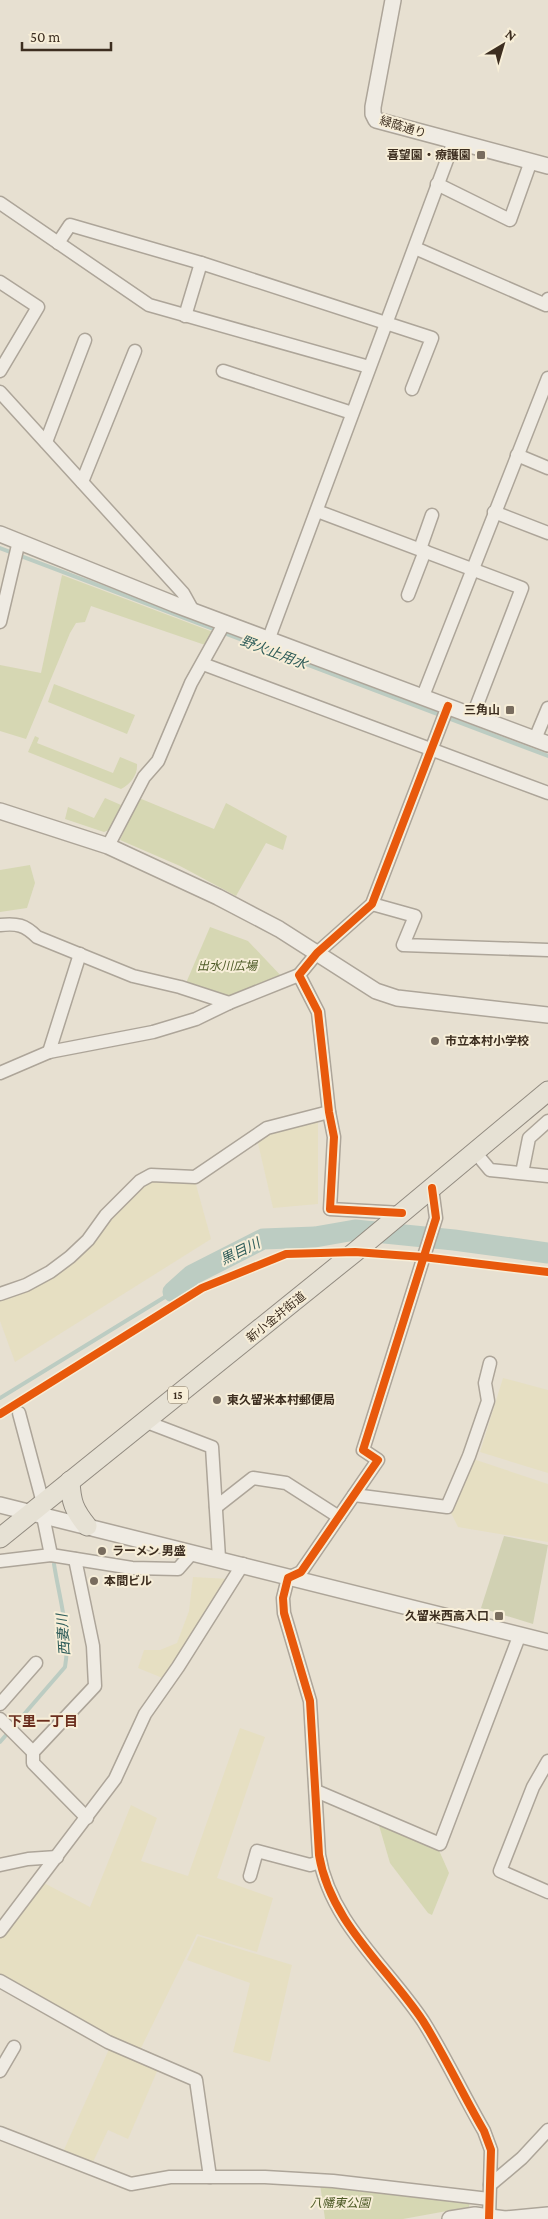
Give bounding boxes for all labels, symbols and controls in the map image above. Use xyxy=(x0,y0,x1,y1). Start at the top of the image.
scale bar xyxy=(22,20,111,52)
north arrow xyxy=(478,20,528,70)
text: N xyxy=(502,26,520,44)
text: 50 m xyxy=(30,29,60,45)
street label: 緑蔭通り xyxy=(378,113,428,141)
place label: 喜望園・療護園 xyxy=(387,148,471,162)
marker: 喜望園・療護園 xyxy=(475,149,487,161)
water label: 野火止用水 xyxy=(238,632,311,673)
place label: 三角山 xyxy=(464,703,500,717)
marker: 三角山 xyxy=(504,704,516,716)
park label: 出水川広場 xyxy=(197,959,259,973)
place label: 市立本村小学校 xyxy=(445,1034,529,1048)
marker: 市立本村小学校 xyxy=(429,1035,441,1047)
water label: 黒目川 xyxy=(218,1234,264,1267)
street label: 新小金井街道 xyxy=(244,1289,308,1345)
road number: 15 xyxy=(168,1386,188,1404)
place label: 東久留米本村郵便局 xyxy=(227,1393,335,1407)
marker: 東久留米本村郵便局 xyxy=(211,1394,223,1406)
place label: ラーメン 男盛 xyxy=(112,1544,186,1558)
marker: ラーメン 男盛 xyxy=(96,1545,108,1557)
place label: 本間ビル xyxy=(104,1574,152,1588)
marker: 本間ビル xyxy=(88,1575,100,1587)
place label: 久留米西高入口 xyxy=(405,1609,489,1623)
marker: 久留米西高入口 xyxy=(493,1610,505,1622)
water label: 西妻川 xyxy=(53,1611,72,1657)
district label: 下里一丁目 xyxy=(8,1713,78,1729)
park label: 八幡東公園 xyxy=(310,2196,372,2210)

